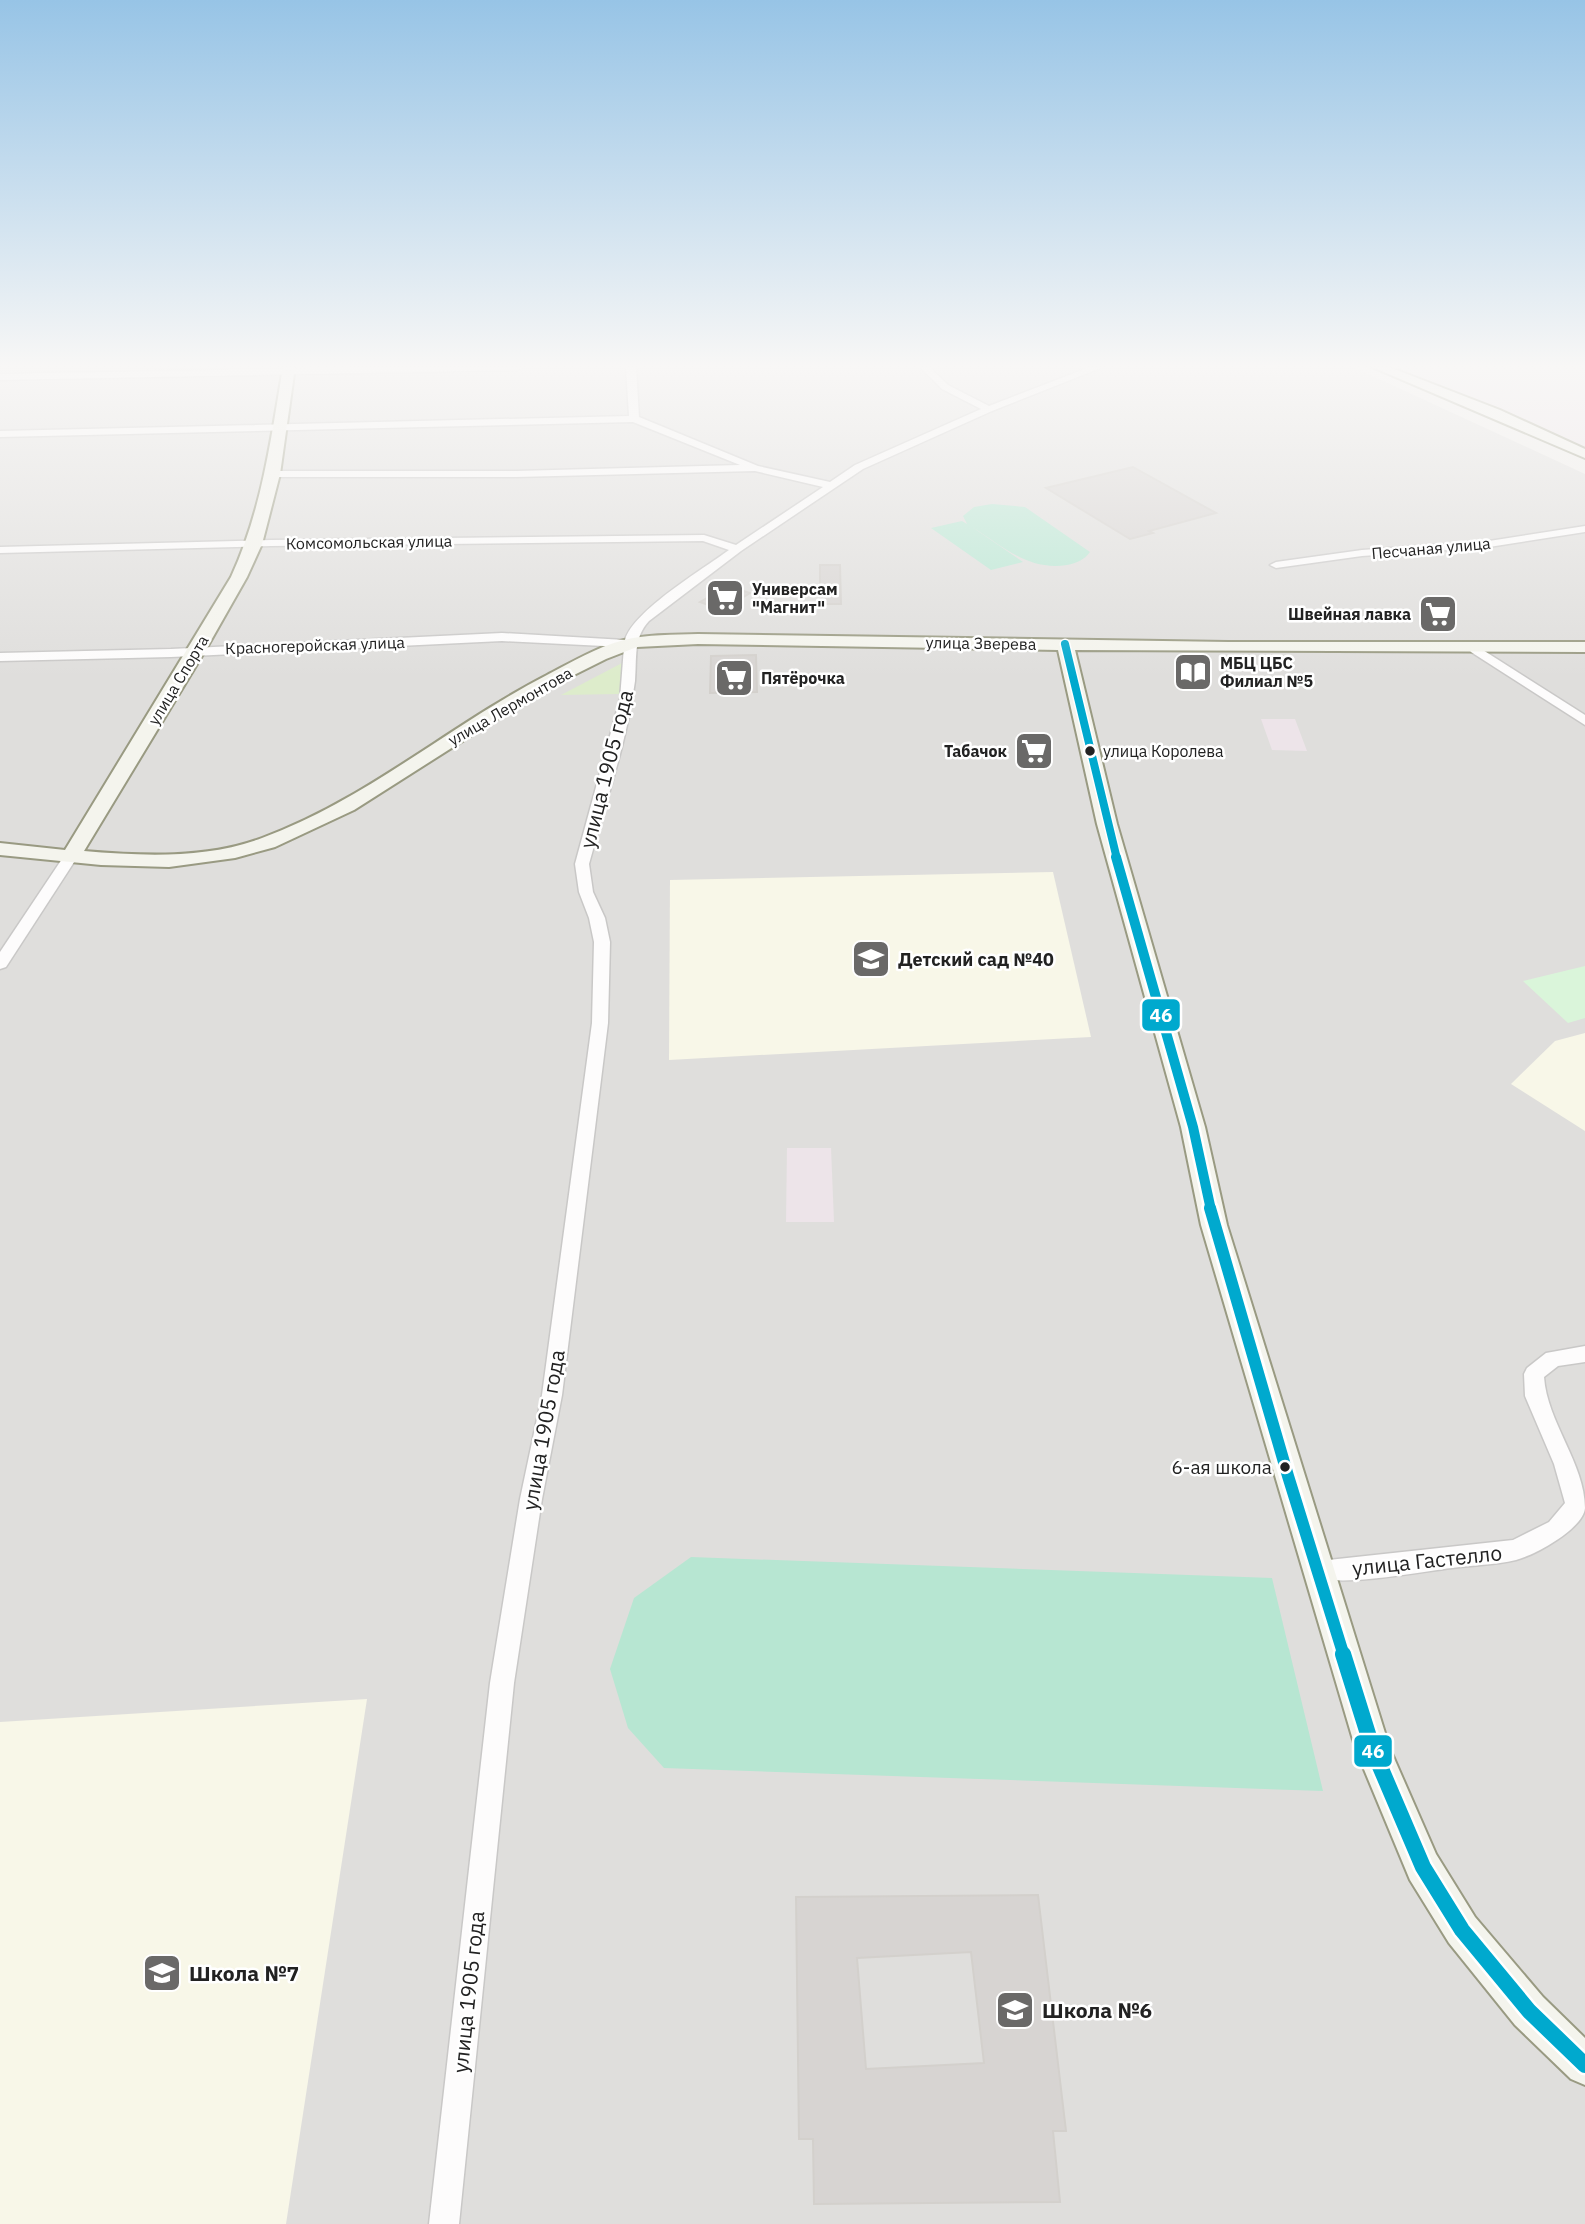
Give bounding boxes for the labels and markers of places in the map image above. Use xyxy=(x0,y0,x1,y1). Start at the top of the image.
supermarket icon: Универсам "Магнит" xyxy=(704,577,746,619)
place label: Универсам "Магнит" xyxy=(752,579,838,617)
supermarket icon: Швейная лавка xyxy=(1417,593,1459,635)
place label: Швейная лавка xyxy=(1288,604,1411,624)
library icon: МБЦ ЦБС Филиал №5 xyxy=(1172,651,1214,693)
place label: МБЦ ЦБС Филиал №5 xyxy=(1220,653,1313,691)
supermarket icon: Пятёрочка xyxy=(713,657,755,699)
place label: Пятёрочка xyxy=(761,668,845,688)
supermarket icon: Табачок xyxy=(1013,730,1055,772)
place label: Табачок xyxy=(944,741,1007,761)
place label: улица Королева xyxy=(1103,741,1224,761)
marker: улица Королева xyxy=(1083,744,1097,758)
school or university icon: Детский сад №40 xyxy=(850,938,892,980)
place label: Детский сад №40 xyxy=(898,948,1054,971)
place label: 6-ая школа xyxy=(1171,1455,1272,1479)
marker: 6-ая школа xyxy=(1278,1460,1292,1474)
school or university icon: Школа №7 xyxy=(141,1952,183,1994)
place label: Школа №7 xyxy=(189,1959,299,1987)
school or university icon: Школа №6 xyxy=(994,1989,1036,2031)
place label: Школа №6 xyxy=(1042,1996,1152,2024)

